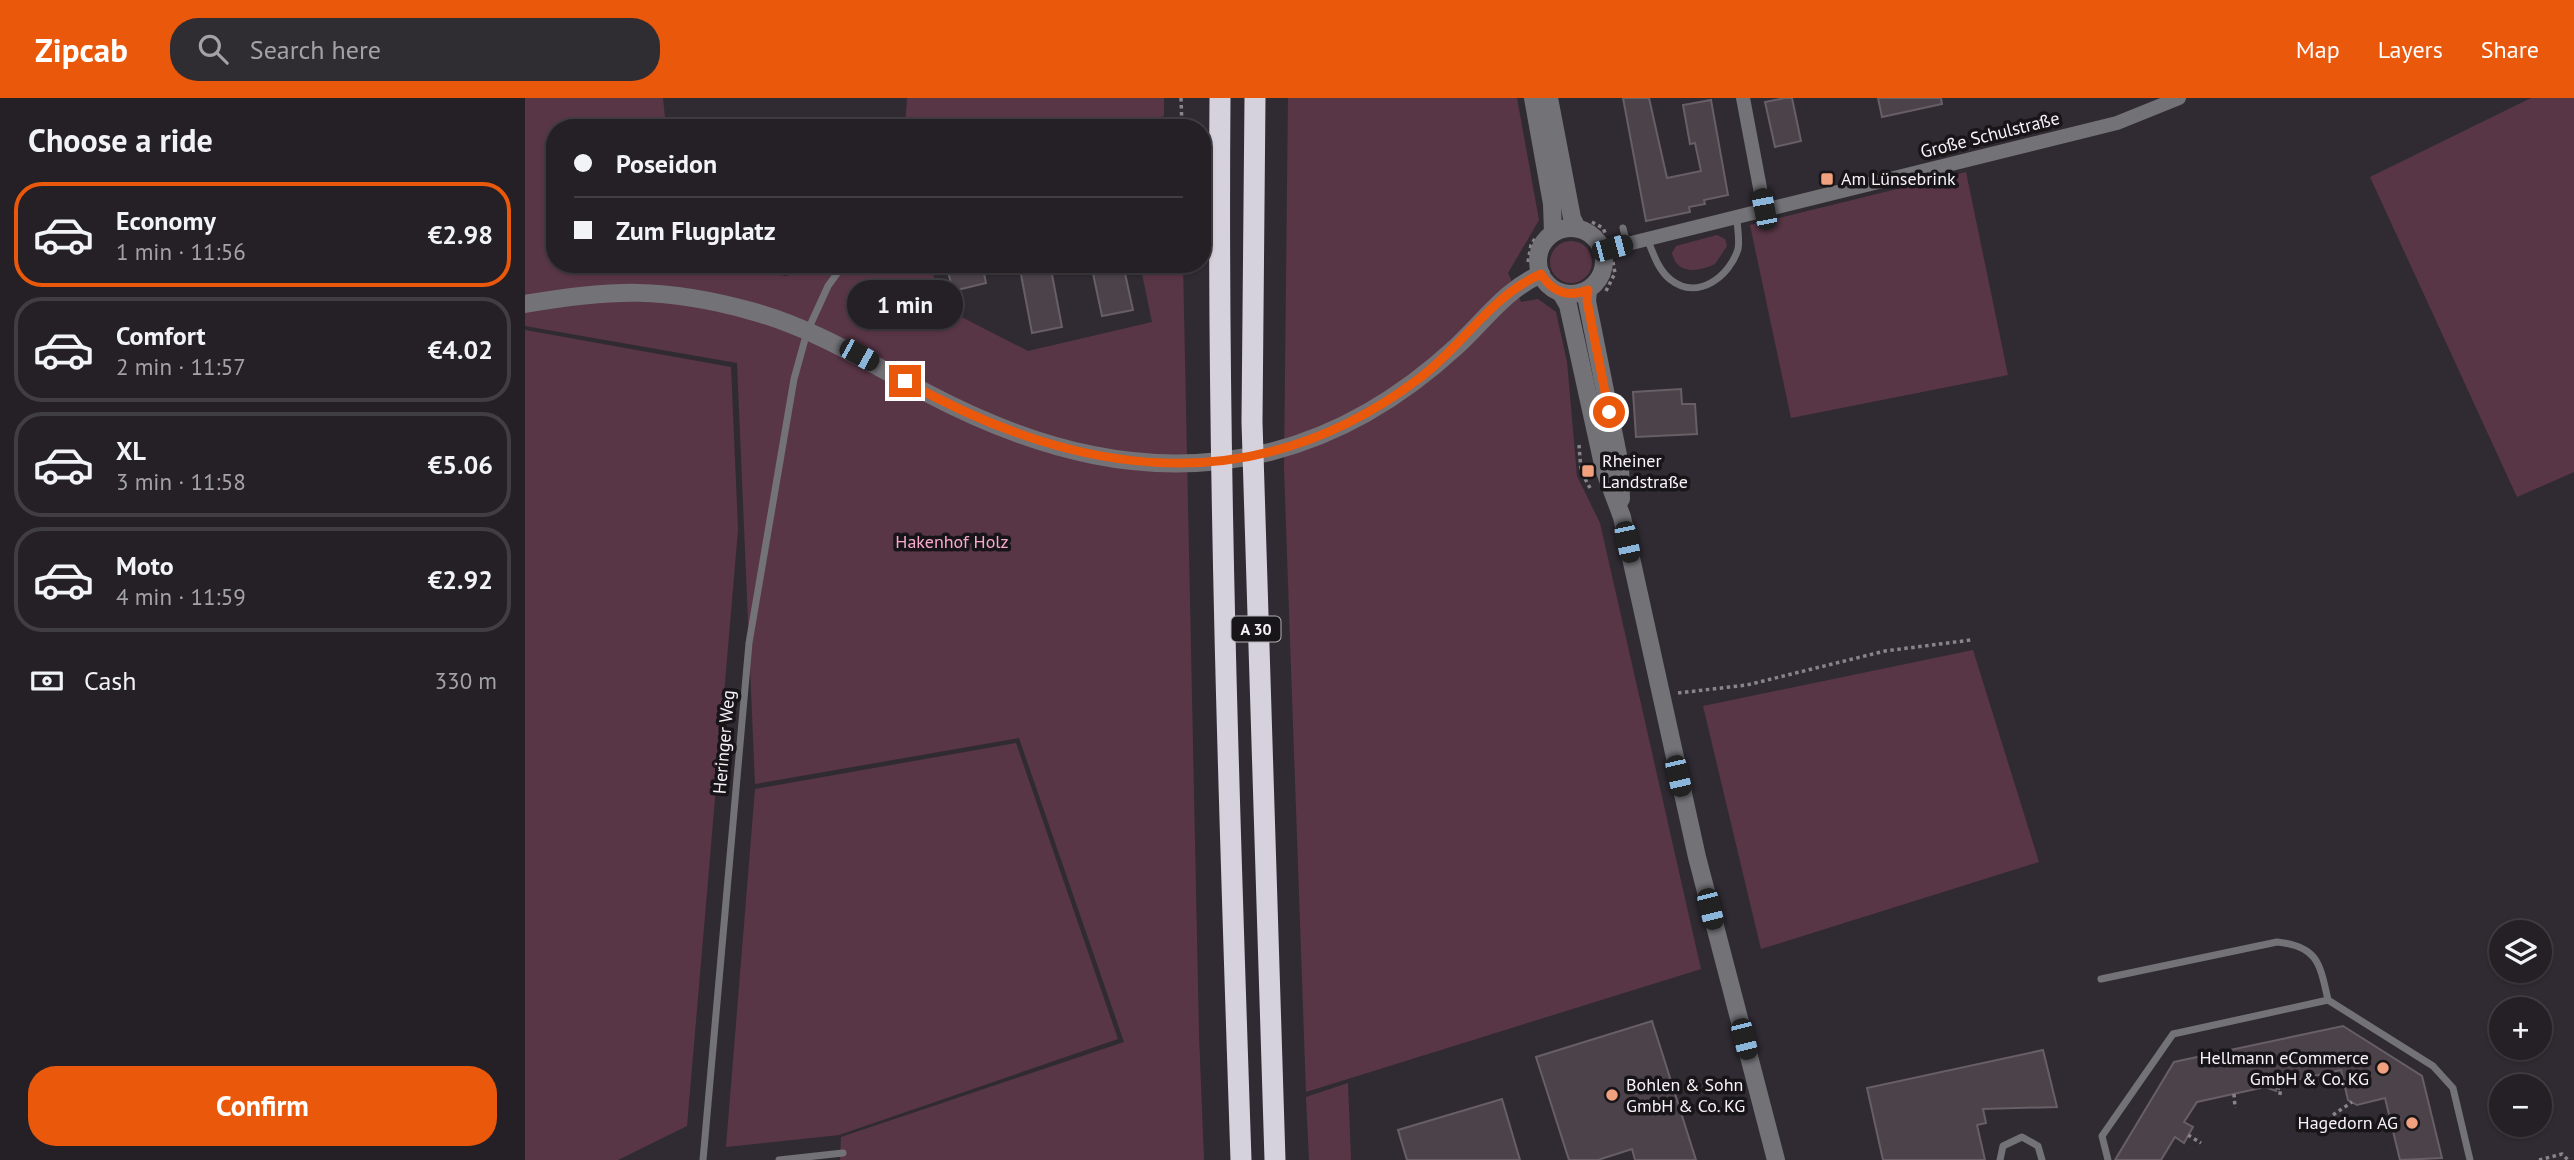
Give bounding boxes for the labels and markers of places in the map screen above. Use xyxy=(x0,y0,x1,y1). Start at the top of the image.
place label: Am Lünsebrink xyxy=(1841,167,1956,190)
marker: Am Lünsebrink xyxy=(1819,171,1835,187)
place label: Rheiner Landstraße xyxy=(1602,449,1688,493)
marker: Rheiner Landstraße xyxy=(1580,463,1596,479)
place label: Hellmann eCommerce GmbH & Co. KG xyxy=(2199,1046,2369,1090)
marker: Hellmann eCommerce GmbH & Co. KG xyxy=(2375,1060,2391,1076)
place label: Bohlen & Sohn GmbH & Co. KG xyxy=(1626,1073,1745,1117)
marker: Bohlen & Sohn GmbH & Co. KG xyxy=(1604,1087,1620,1103)
place label: Hagedorn AG xyxy=(2298,1111,2398,1134)
marker: Hagedorn AG xyxy=(2404,1115,2420,1131)

